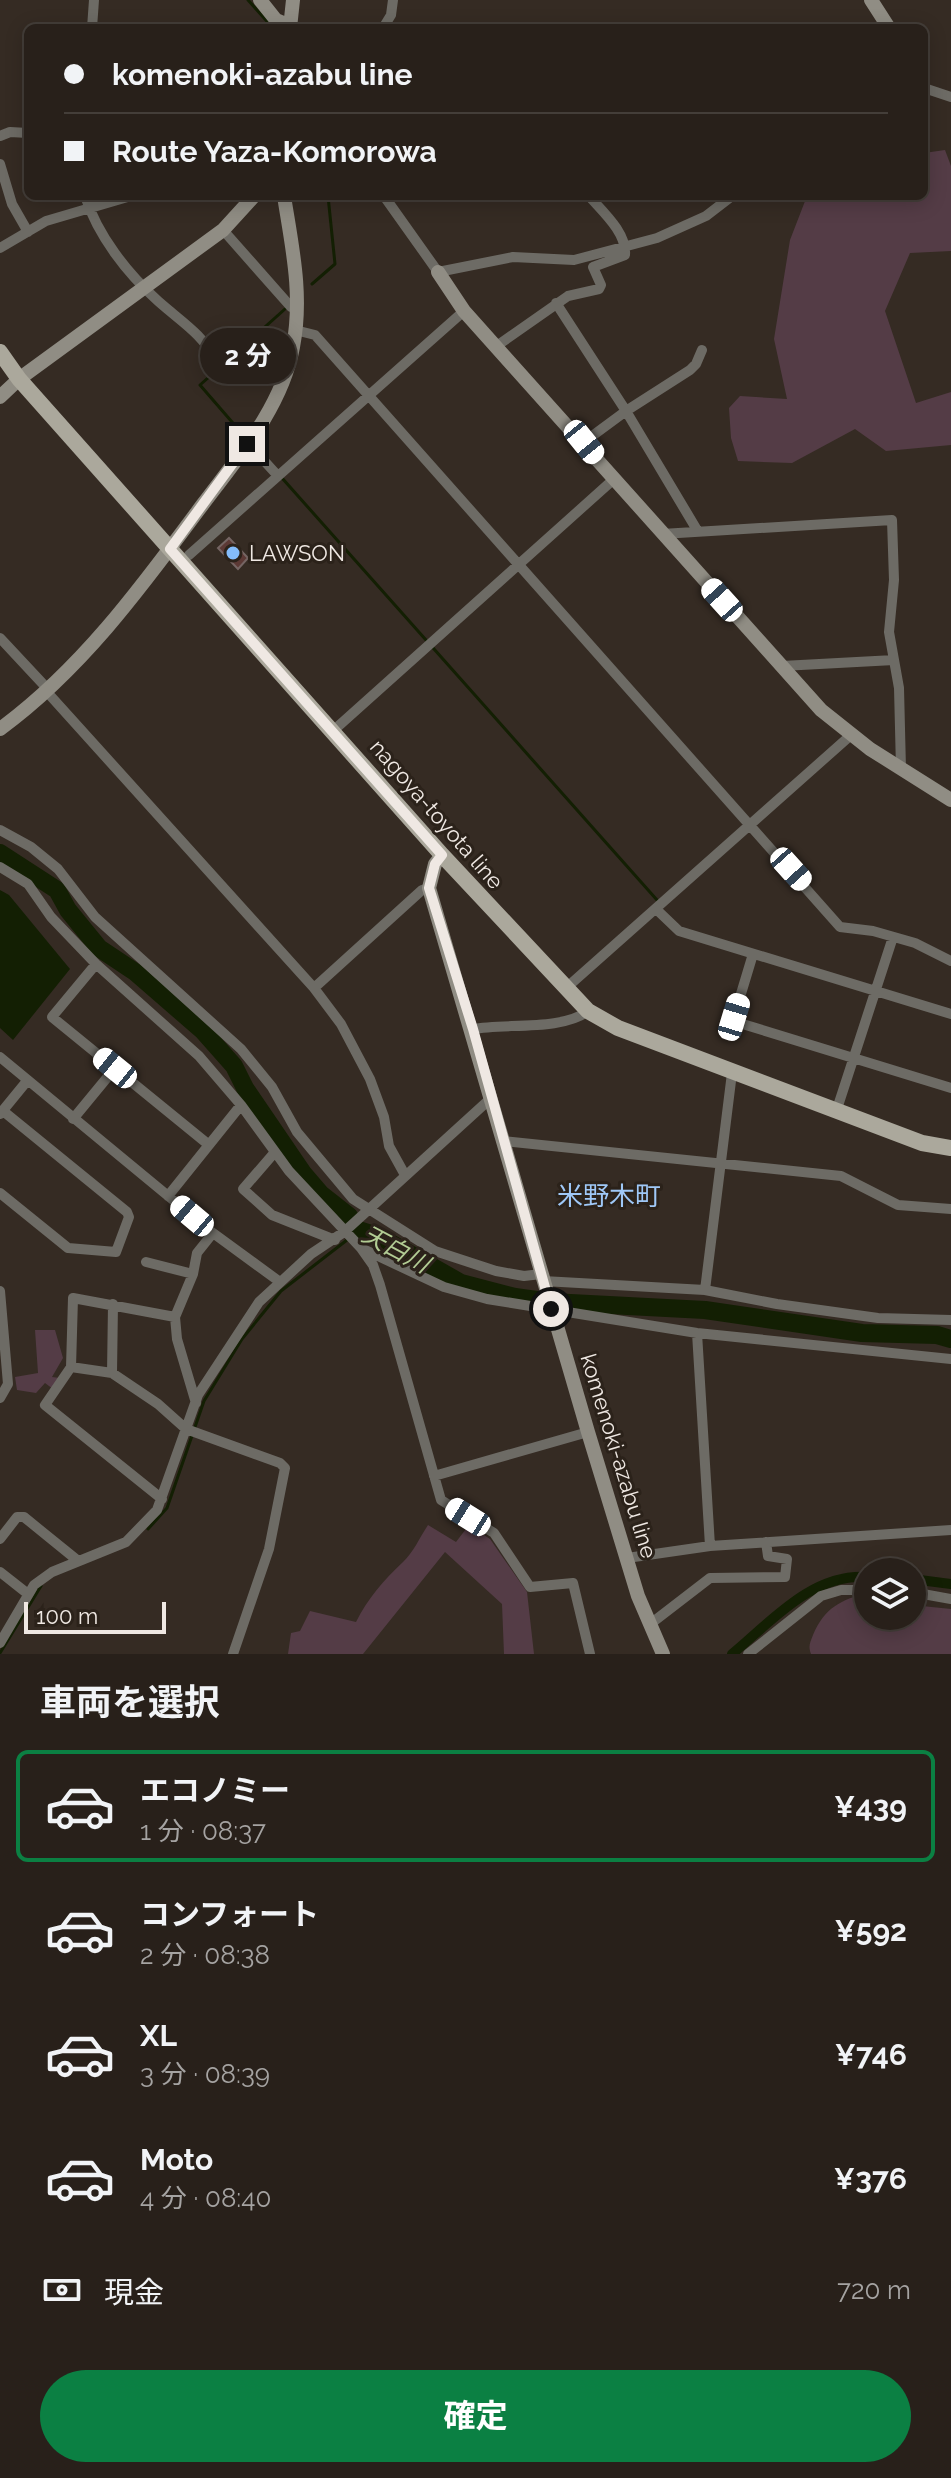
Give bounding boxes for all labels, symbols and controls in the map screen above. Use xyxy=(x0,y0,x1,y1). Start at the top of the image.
text: komenoki-azabu line xyxy=(112,57,413,92)
text: Route Yaza-Komorowa xyxy=(112,134,437,169)
callout: 2 分 xyxy=(199,328,295,384)
text: 2 分 xyxy=(225,341,271,371)
car xyxy=(560,416,608,468)
route end xyxy=(229,426,265,462)
place label: LAWSON xyxy=(249,540,345,566)
marker: LAWSON xyxy=(224,544,242,562)
car xyxy=(697,574,747,626)
street label: nagoya-toyota line xyxy=(365,734,509,894)
car xyxy=(766,843,816,895)
car xyxy=(716,991,752,1043)
car xyxy=(89,1044,141,1092)
district label: 米野木町 xyxy=(557,1181,661,1211)
car xyxy=(166,1191,218,1241)
water label: 天白川 xyxy=(357,1219,437,1280)
route start xyxy=(533,1291,569,1327)
street label: komenoki-azabu line xyxy=(575,1351,663,1561)
car xyxy=(441,1494,495,1540)
map controls xyxy=(854,1558,926,1630)
button: layers xyxy=(854,1558,926,1630)
scale bar xyxy=(24,1598,166,1634)
text: 100 m xyxy=(36,1603,98,1629)
text: 車両を選択 xyxy=(40,1681,220,1723)
icon: car xyxy=(44,1770,116,1842)
text: エコノミー xyxy=(140,1773,290,1808)
text: ¥439 xyxy=(834,1789,907,1824)
text: 1 分 · 08:37 xyxy=(140,1816,266,1846)
icon: car xyxy=(44,1894,116,1966)
text: コンフォート xyxy=(140,1897,319,1932)
text: ¥592 xyxy=(834,1913,907,1948)
text: 2 分 · 08:38 xyxy=(140,1940,270,1970)
icon: car xyxy=(44,2018,116,2090)
text: XL xyxy=(140,2018,177,2053)
text: ¥746 xyxy=(835,2037,907,2072)
text: 3 分 · 08:39 xyxy=(140,2059,270,2089)
icon: car xyxy=(44,2142,116,2214)
text: Moto xyxy=(140,2142,213,2177)
text: ¥376 xyxy=(834,2161,907,2196)
text: 4 分 · 08:40 xyxy=(140,2183,271,2213)
icon: cash xyxy=(40,2268,84,2312)
text: 現金 xyxy=(104,2275,164,2310)
text: 720 m xyxy=(837,2275,911,2305)
button: 確定 xyxy=(40,2370,911,2462)

